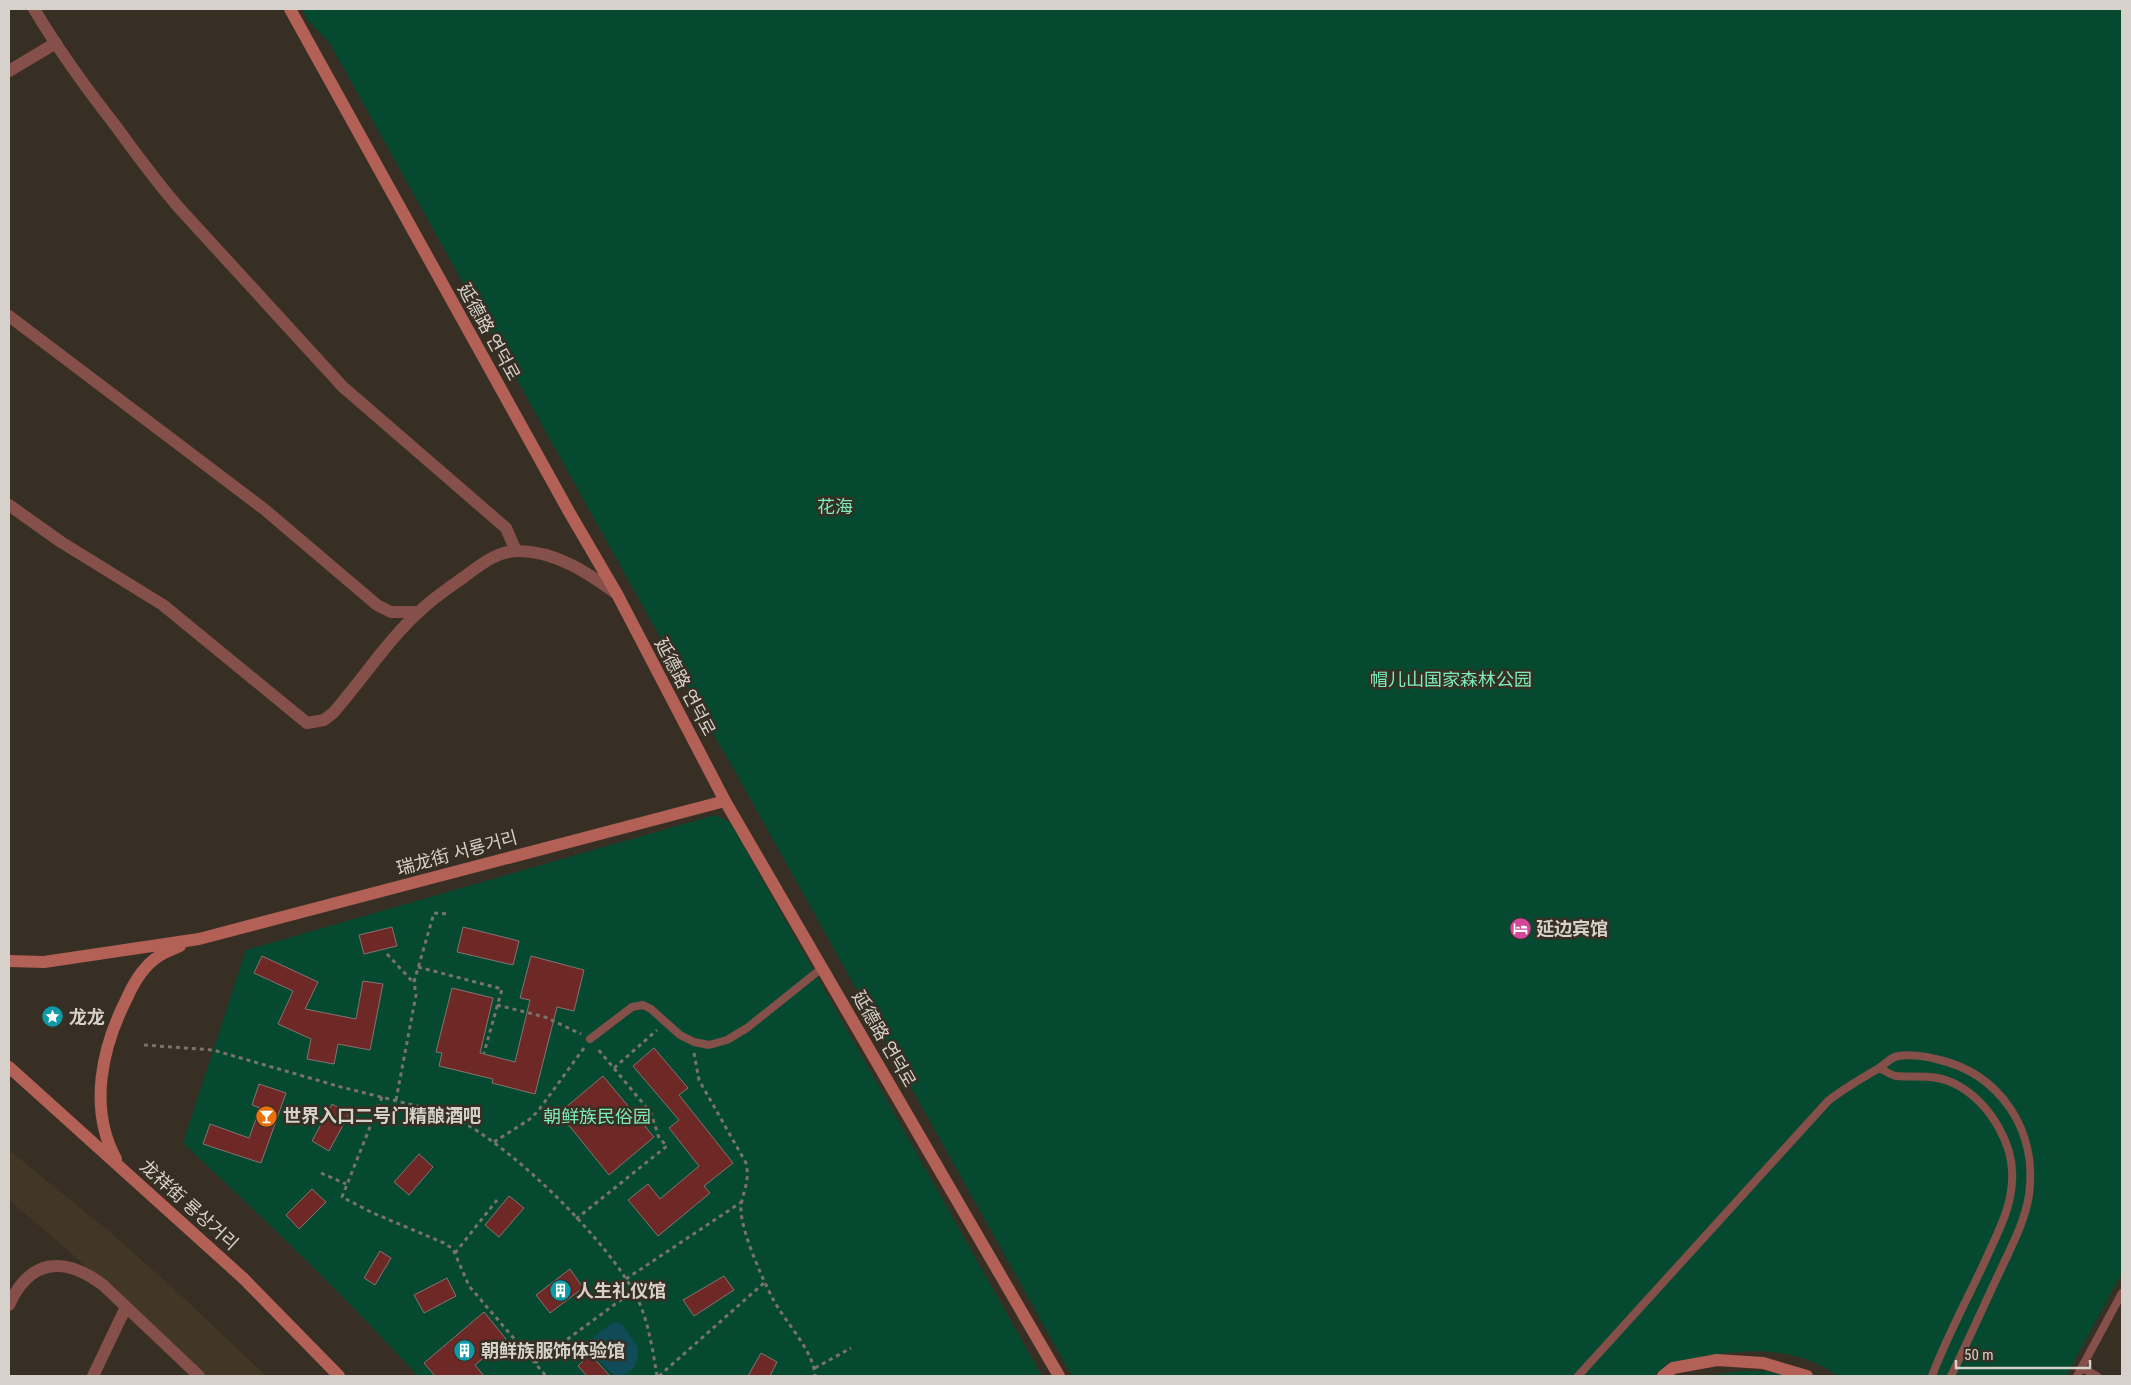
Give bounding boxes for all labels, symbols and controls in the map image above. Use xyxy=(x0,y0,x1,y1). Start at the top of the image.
street label: 延德路 연덕로 xyxy=(454,280,525,384)
park label: 花海 xyxy=(817,496,853,517)
street label: 延德路 연덕로 xyxy=(651,634,720,739)
park label: 帽儿山国家森林公园 xyxy=(1370,669,1532,690)
street label: 瑞龙街 서룡거리 xyxy=(394,826,520,879)
hotel icon: 延边宾馆 xyxy=(1508,917,1532,941)
place label: 延边宾馆 xyxy=(1536,918,1608,939)
street label: 延德路 연덕로 xyxy=(848,987,920,1091)
place icon: 龙龙 xyxy=(41,1005,65,1029)
place label: 龙龙 xyxy=(69,1006,105,1027)
bar icon: 世界入口二号门精酿酒吧 xyxy=(255,1104,279,1128)
place label: 世界入口二号门精酿酒吧 xyxy=(283,1105,481,1126)
park label: 朝鲜族民俗园 xyxy=(543,1106,651,1127)
street label: 龙祥街 룡상거리 xyxy=(136,1155,243,1254)
building icon: 人生礼仪馆 xyxy=(548,1279,572,1303)
place label: 人生礼仪馆 xyxy=(576,1280,666,1301)
scale bar xyxy=(1956,1338,2090,1370)
building icon: 朝鲜族服饰体验馆 xyxy=(453,1339,477,1363)
place label: 朝鲜族服饰体验馆 xyxy=(481,1340,625,1361)
text: 50 m xyxy=(1964,1346,1994,1364)

